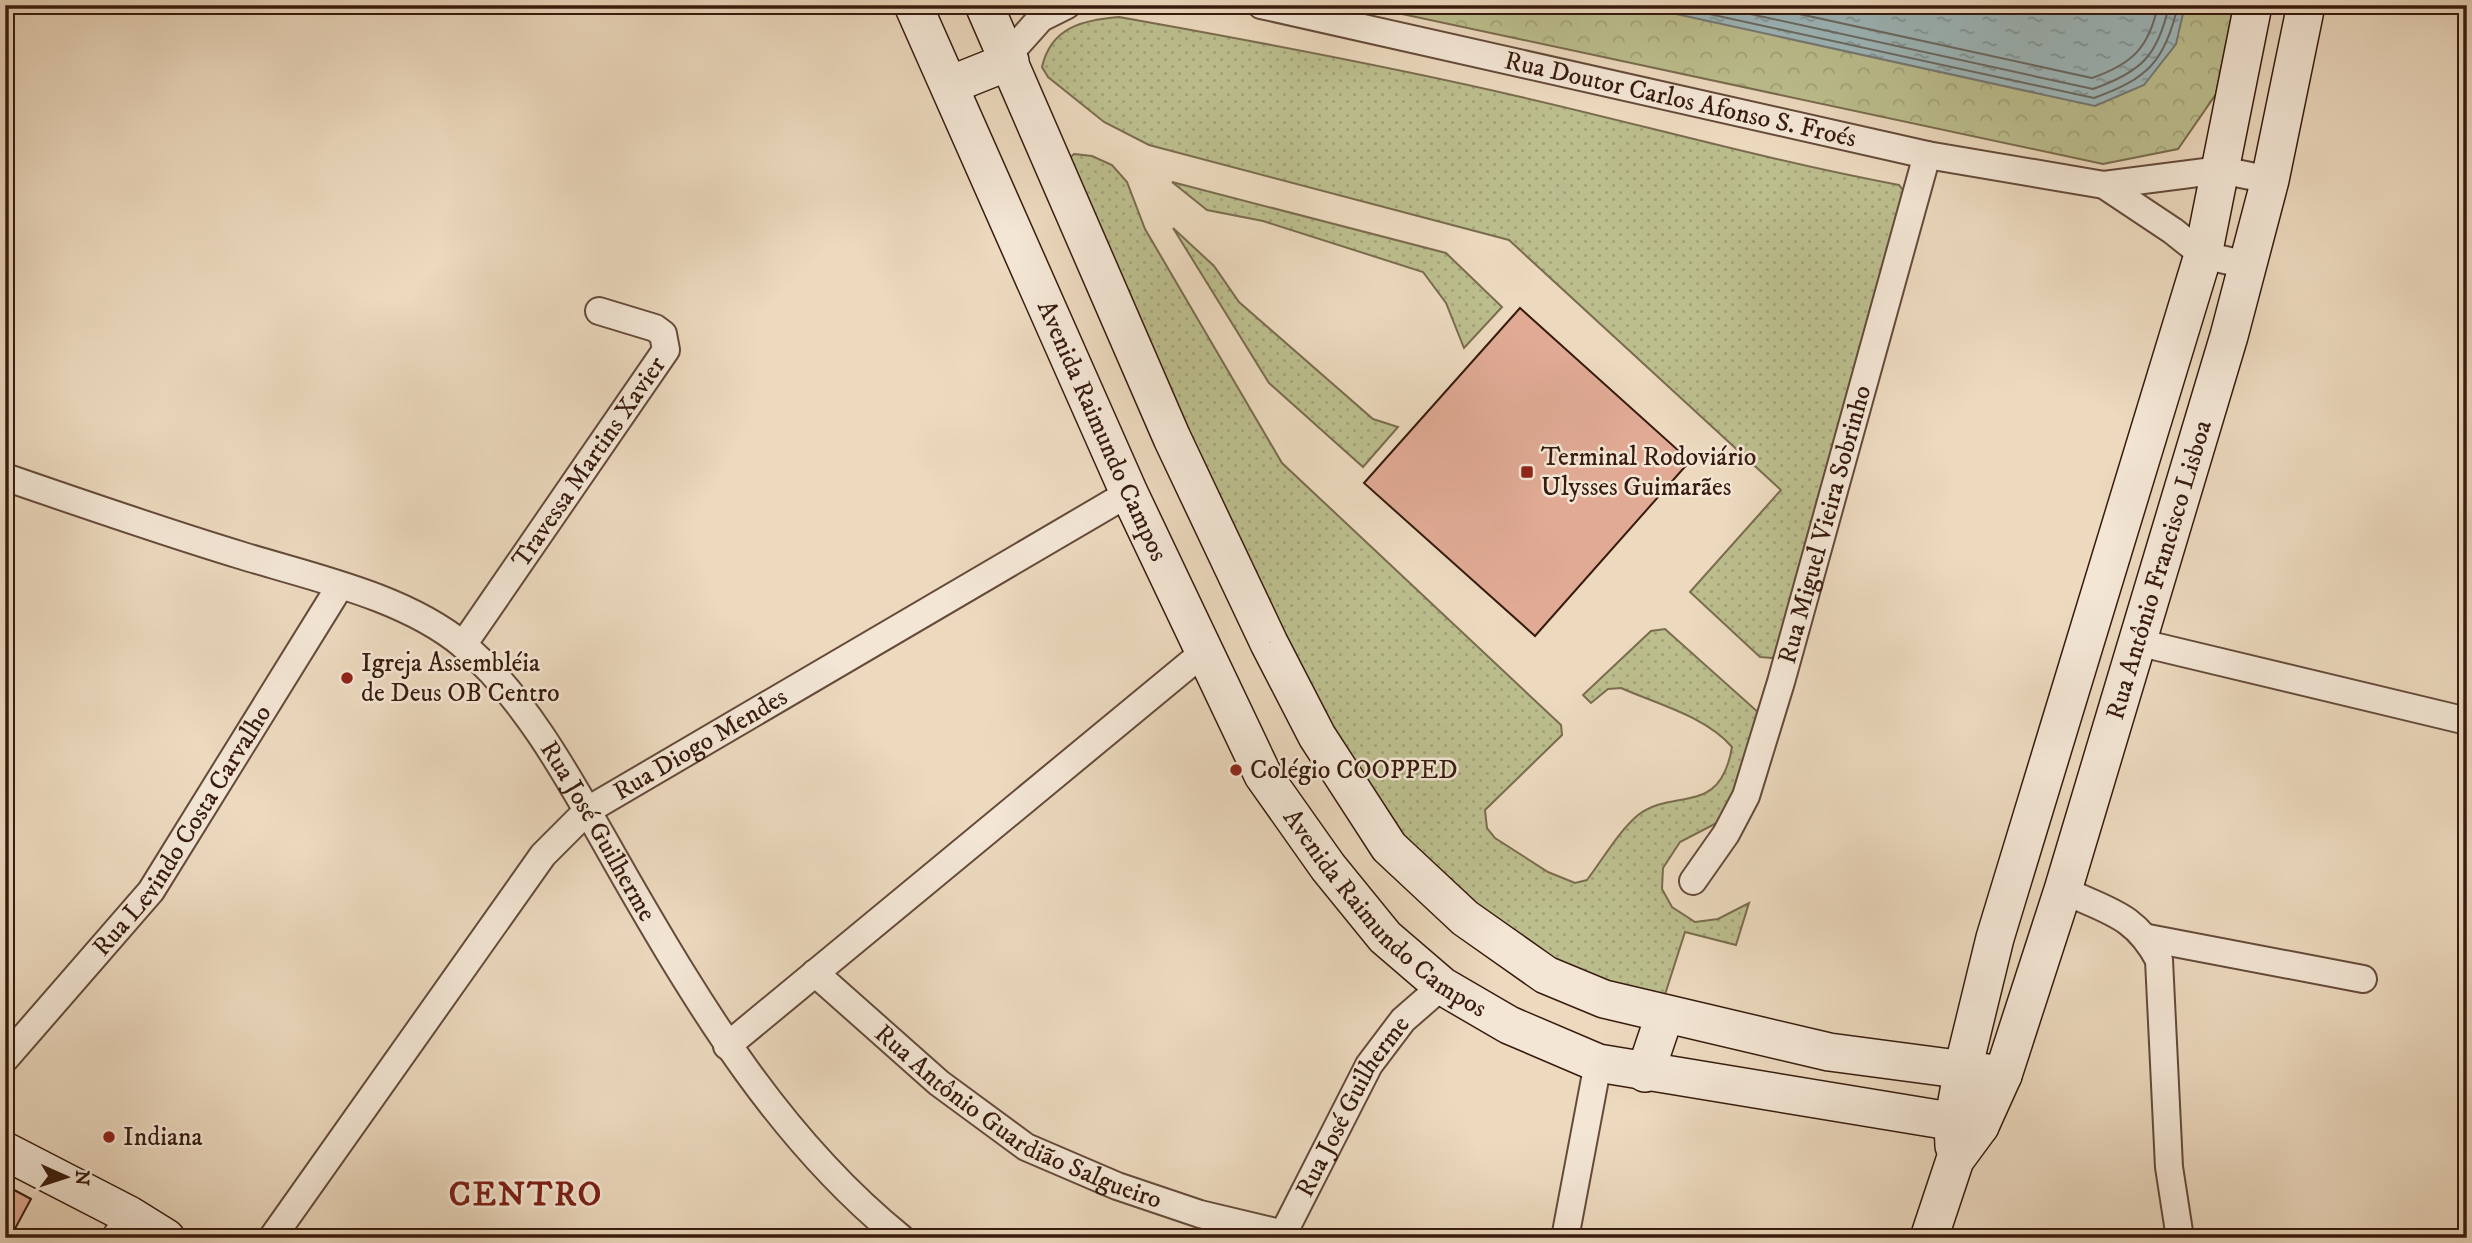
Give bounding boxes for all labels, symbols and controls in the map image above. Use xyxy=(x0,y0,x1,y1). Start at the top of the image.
street label: Rua Doutor Carlos Afonso S. Froés xyxy=(1501,44,1859,155)
street label: Avenida Raimundo Campos xyxy=(1029,295,1175,566)
street label: Travessa Martins Xavier xyxy=(504,350,673,574)
street label: Rua Miguel Vieira Sobrinho xyxy=(1770,382,1879,668)
street label: Rua Antônio Francisco Lisboa xyxy=(2098,416,2219,724)
place label: Terminal Rodoviário Ulysses Guimarães xyxy=(1541,441,1756,504)
marker: Terminal Rodoviário Ulysses Guimarães xyxy=(1519,464,1535,480)
place label: Igreja Assembléia de Deus OB Centro xyxy=(361,647,560,710)
marker: Igreja Assembléia de Deus OB Centro xyxy=(339,670,355,686)
street label: Rua Diogo Mendes xyxy=(607,680,793,808)
street label: Rua Levindo Costa Carvalho xyxy=(85,699,279,963)
street label: Rua José Guilherme xyxy=(533,734,664,927)
place label: Colégio COOPPED xyxy=(1250,754,1458,787)
marker: Colégio COOPPED xyxy=(1228,762,1244,778)
street label: Avenida Raimundo Campos xyxy=(1276,802,1493,1025)
street label: Rua José Guilherme xyxy=(1288,1009,1417,1202)
street label: Rua Antônio Guardião Salgueiro xyxy=(868,1017,1166,1216)
place label: Indiana xyxy=(123,1121,203,1154)
marker: Indiana xyxy=(101,1129,117,1145)
north arrow xyxy=(32,1142,102,1212)
text: N xyxy=(70,1169,93,1187)
district label: CENTRO xyxy=(449,1175,603,1216)

